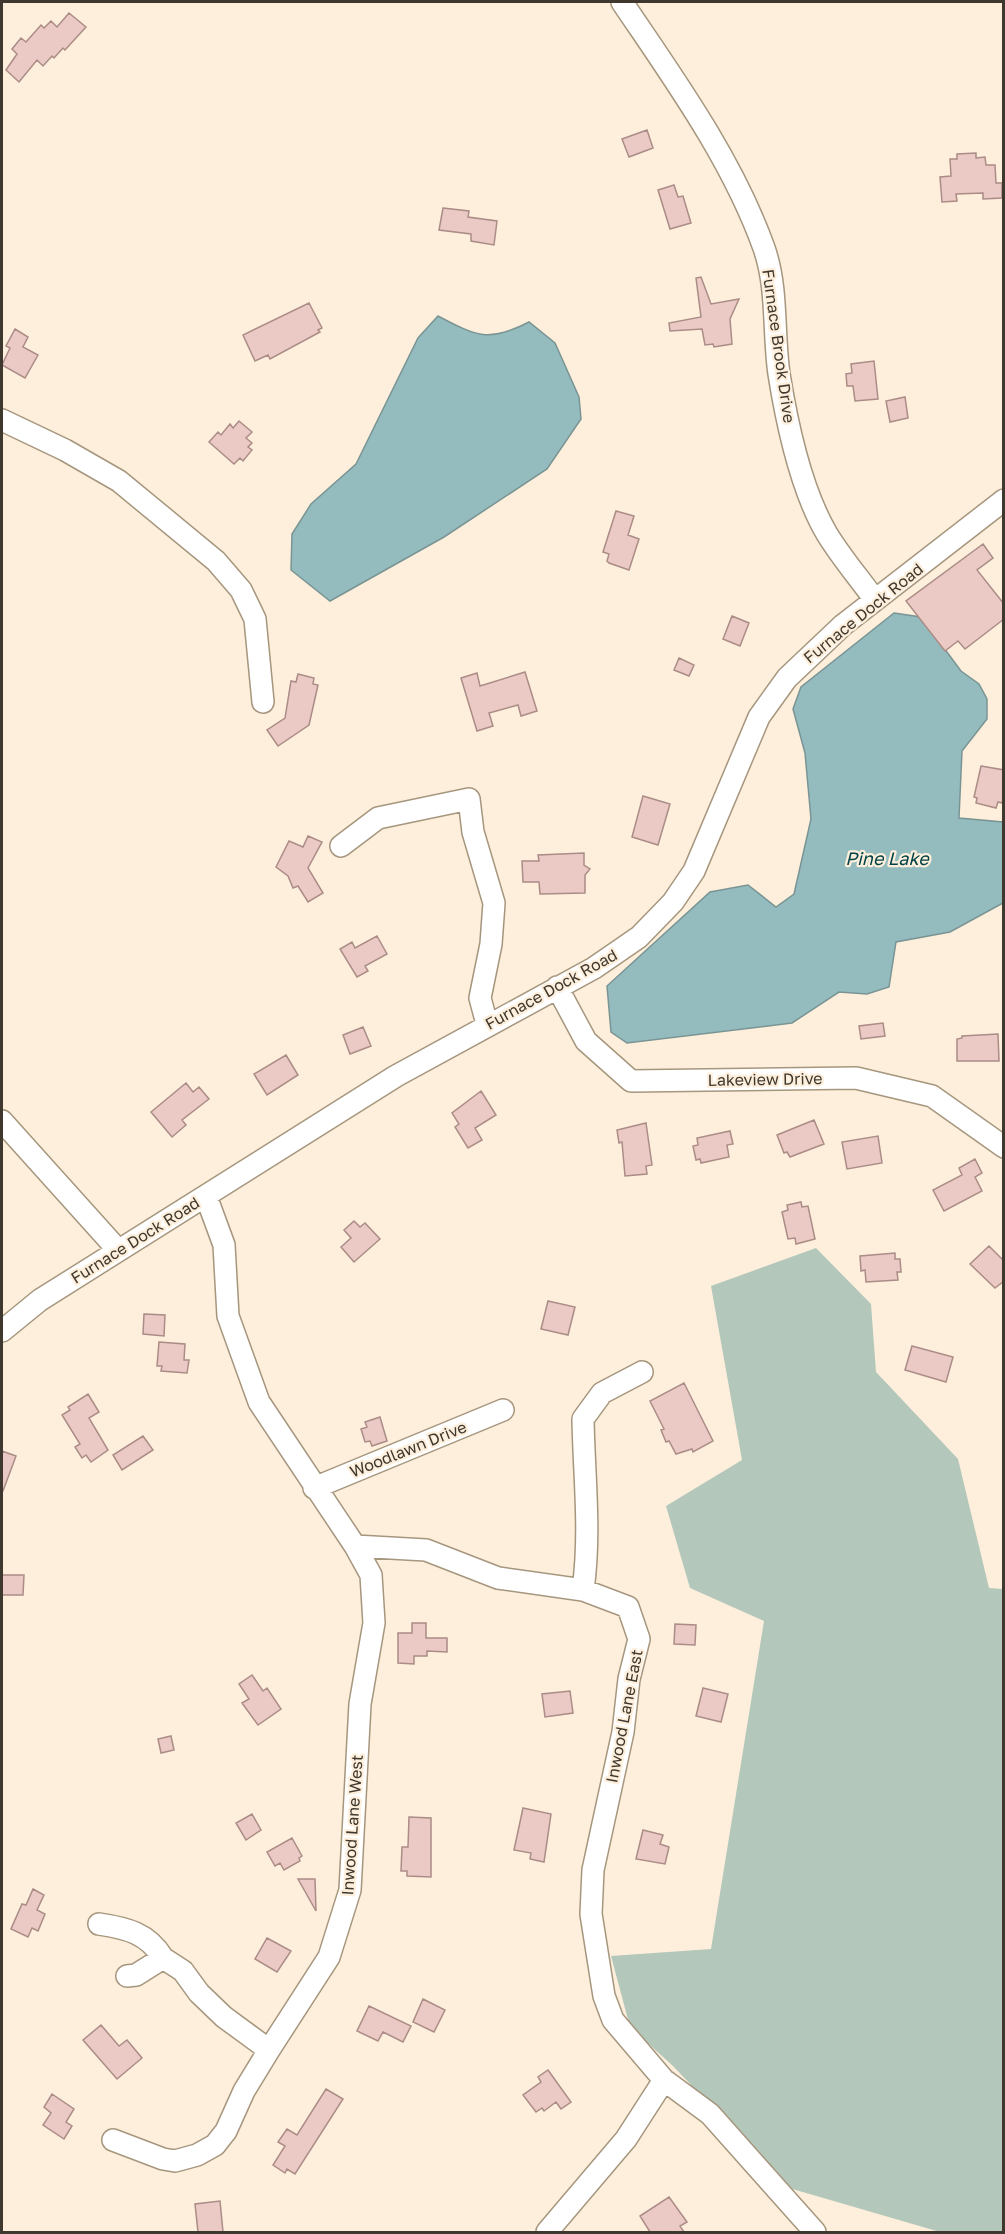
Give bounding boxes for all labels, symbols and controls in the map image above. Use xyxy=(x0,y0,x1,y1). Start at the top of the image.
street label: Furnace Brook Drive xyxy=(758,268,800,424)
street label: Furnace Dock Road xyxy=(799,559,927,667)
water label: Pine Lake xyxy=(845,847,930,869)
street label: Furnace Dock Road xyxy=(481,944,621,1034)
street label: Lakeview Drive xyxy=(707,1068,823,1090)
street label: Furnace Dock Road xyxy=(67,1192,203,1288)
street label: Woodlawn Drive xyxy=(347,1416,469,1482)
street label: Inwood Lane East xyxy=(601,1648,647,1784)
street label: Inwood Lane West xyxy=(337,1754,367,1896)

